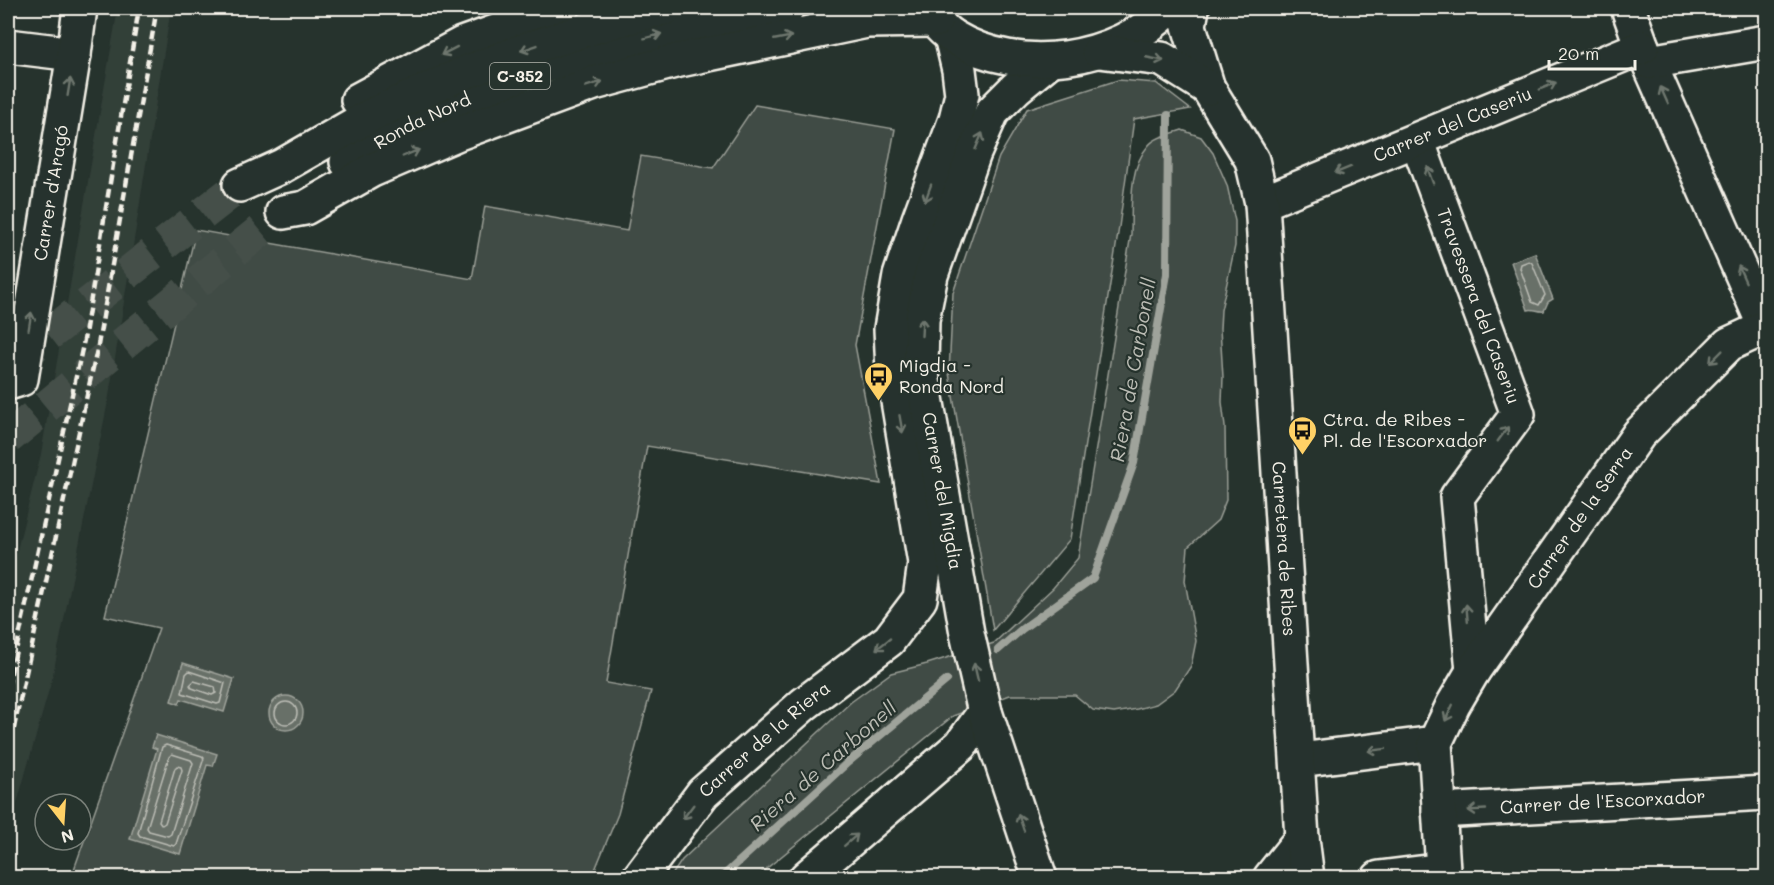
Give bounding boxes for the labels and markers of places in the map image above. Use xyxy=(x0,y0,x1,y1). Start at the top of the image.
place label: Migdia - Ronda Nord xyxy=(899,353,1004,398)
bus stop icon: Migdia - Ronda Nord xyxy=(862,360,894,402)
place label: Ctra. de Ribes - Pl. de l'Escorxador xyxy=(1323,407,1487,452)
bus stop icon: Ctra. de Ribes - Pl. de l'Escorxador xyxy=(1286,414,1318,456)

